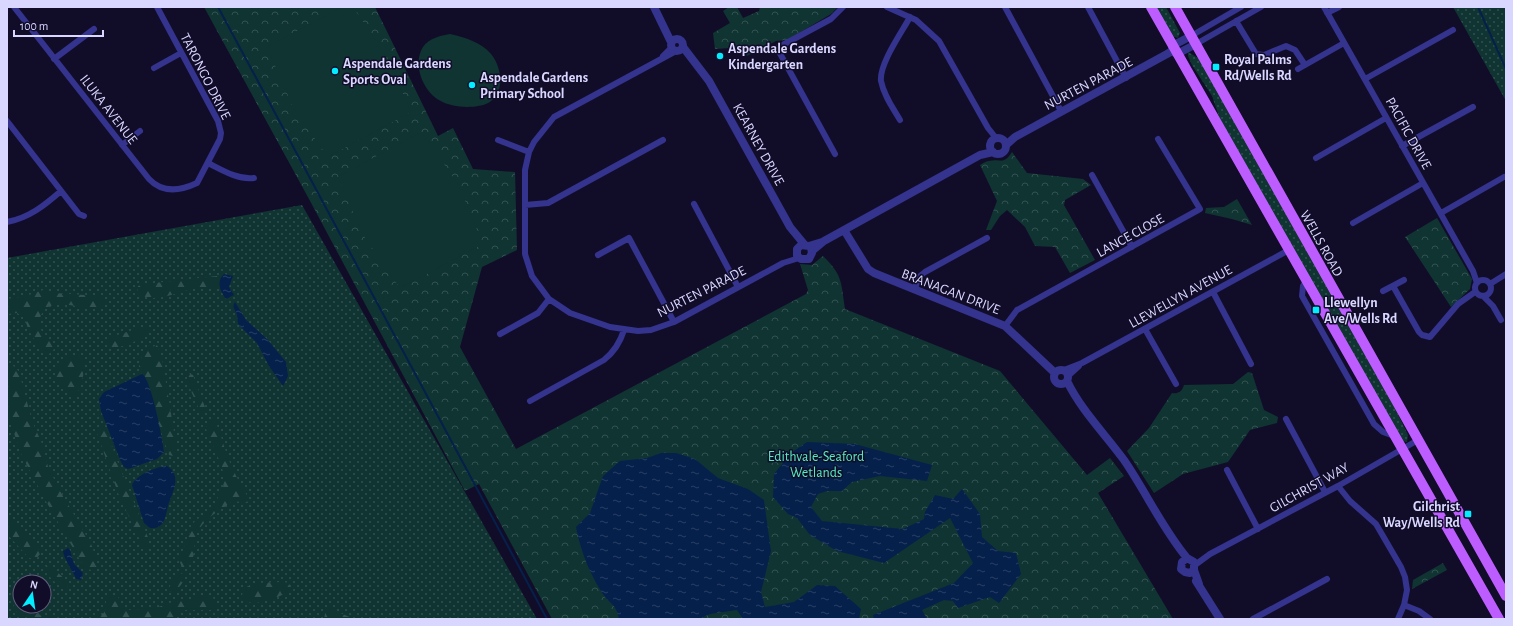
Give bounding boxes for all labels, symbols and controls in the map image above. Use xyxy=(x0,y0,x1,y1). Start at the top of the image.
scale bar xyxy=(14,12,103,38)
text: 100 m xyxy=(20,20,48,32)
street label: TARONGO DRIVE xyxy=(177,31,233,122)
place label: Aspendale Gardens Kindergarten xyxy=(728,42,836,72)
marker: Aspendale Gardens Kindergarten xyxy=(715,51,725,61)
place label: Royal Palms Rd/Wells Rd xyxy=(1224,53,1292,83)
street label: NURTEN PARADE xyxy=(1042,55,1135,113)
place label: Aspendale Gardens Sports Oval xyxy=(343,57,451,87)
marker: Royal Palms Rd/Wells Rd xyxy=(1211,62,1221,72)
marker: Aspendale Gardens Sports Oval xyxy=(330,66,340,76)
place label: Aspendale Gardens Primary School xyxy=(480,71,588,101)
street label: ILUKA AVENUE xyxy=(77,72,140,147)
marker: Aspendale Gardens Primary School xyxy=(467,80,477,90)
street label: PACIFIC DRIVE xyxy=(1383,95,1434,172)
street label: KEARNEY DRIVE xyxy=(730,101,786,188)
street label: WELLS ROAD xyxy=(1297,208,1345,279)
street label: LANCE CLOSE xyxy=(1095,212,1167,260)
street label: NURTEN PARADE xyxy=(655,263,748,320)
street label: LLEWELLYN AVENUE xyxy=(1127,263,1235,331)
street label: BRANAGAN DRIVE xyxy=(899,267,1002,317)
place label: Llewellyn Ave/Wells Rd xyxy=(1324,296,1398,326)
marker: Llewellyn Ave/Wells Rd xyxy=(1311,305,1321,315)
park label: Edithvale-Seaford Wetlands xyxy=(768,450,864,480)
street label: GILCHRIST WAY xyxy=(1267,460,1352,515)
place label: Gilchrist Way/Wells Rd xyxy=(1383,500,1461,530)
marker: Gilchrist Way/Wells Rd xyxy=(1463,509,1473,519)
north arrow xyxy=(12,574,52,614)
text: N xyxy=(29,579,39,591)

